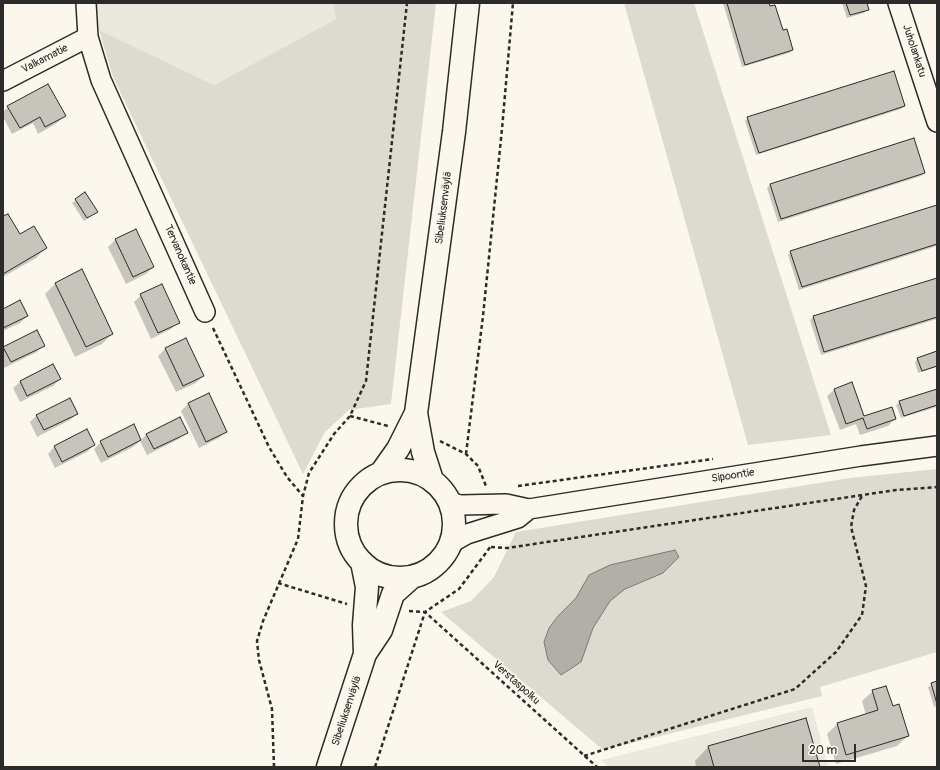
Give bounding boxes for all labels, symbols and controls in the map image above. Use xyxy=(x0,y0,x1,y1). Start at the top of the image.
street label: Juholankatu xyxy=(899,23,929,79)
street label: Valkamatie xyxy=(20,42,70,76)
street label: Sibeliuksenväylä xyxy=(433,171,455,245)
street label: Tervanokantie xyxy=(161,223,199,287)
street label: Sipoontie xyxy=(711,466,755,486)
street label: Verstaspolku xyxy=(490,658,542,708)
street label: Sibeliuksenväylä xyxy=(329,674,365,748)
scale bar xyxy=(804,736,858,762)
text: 20 m xyxy=(809,743,837,758)

